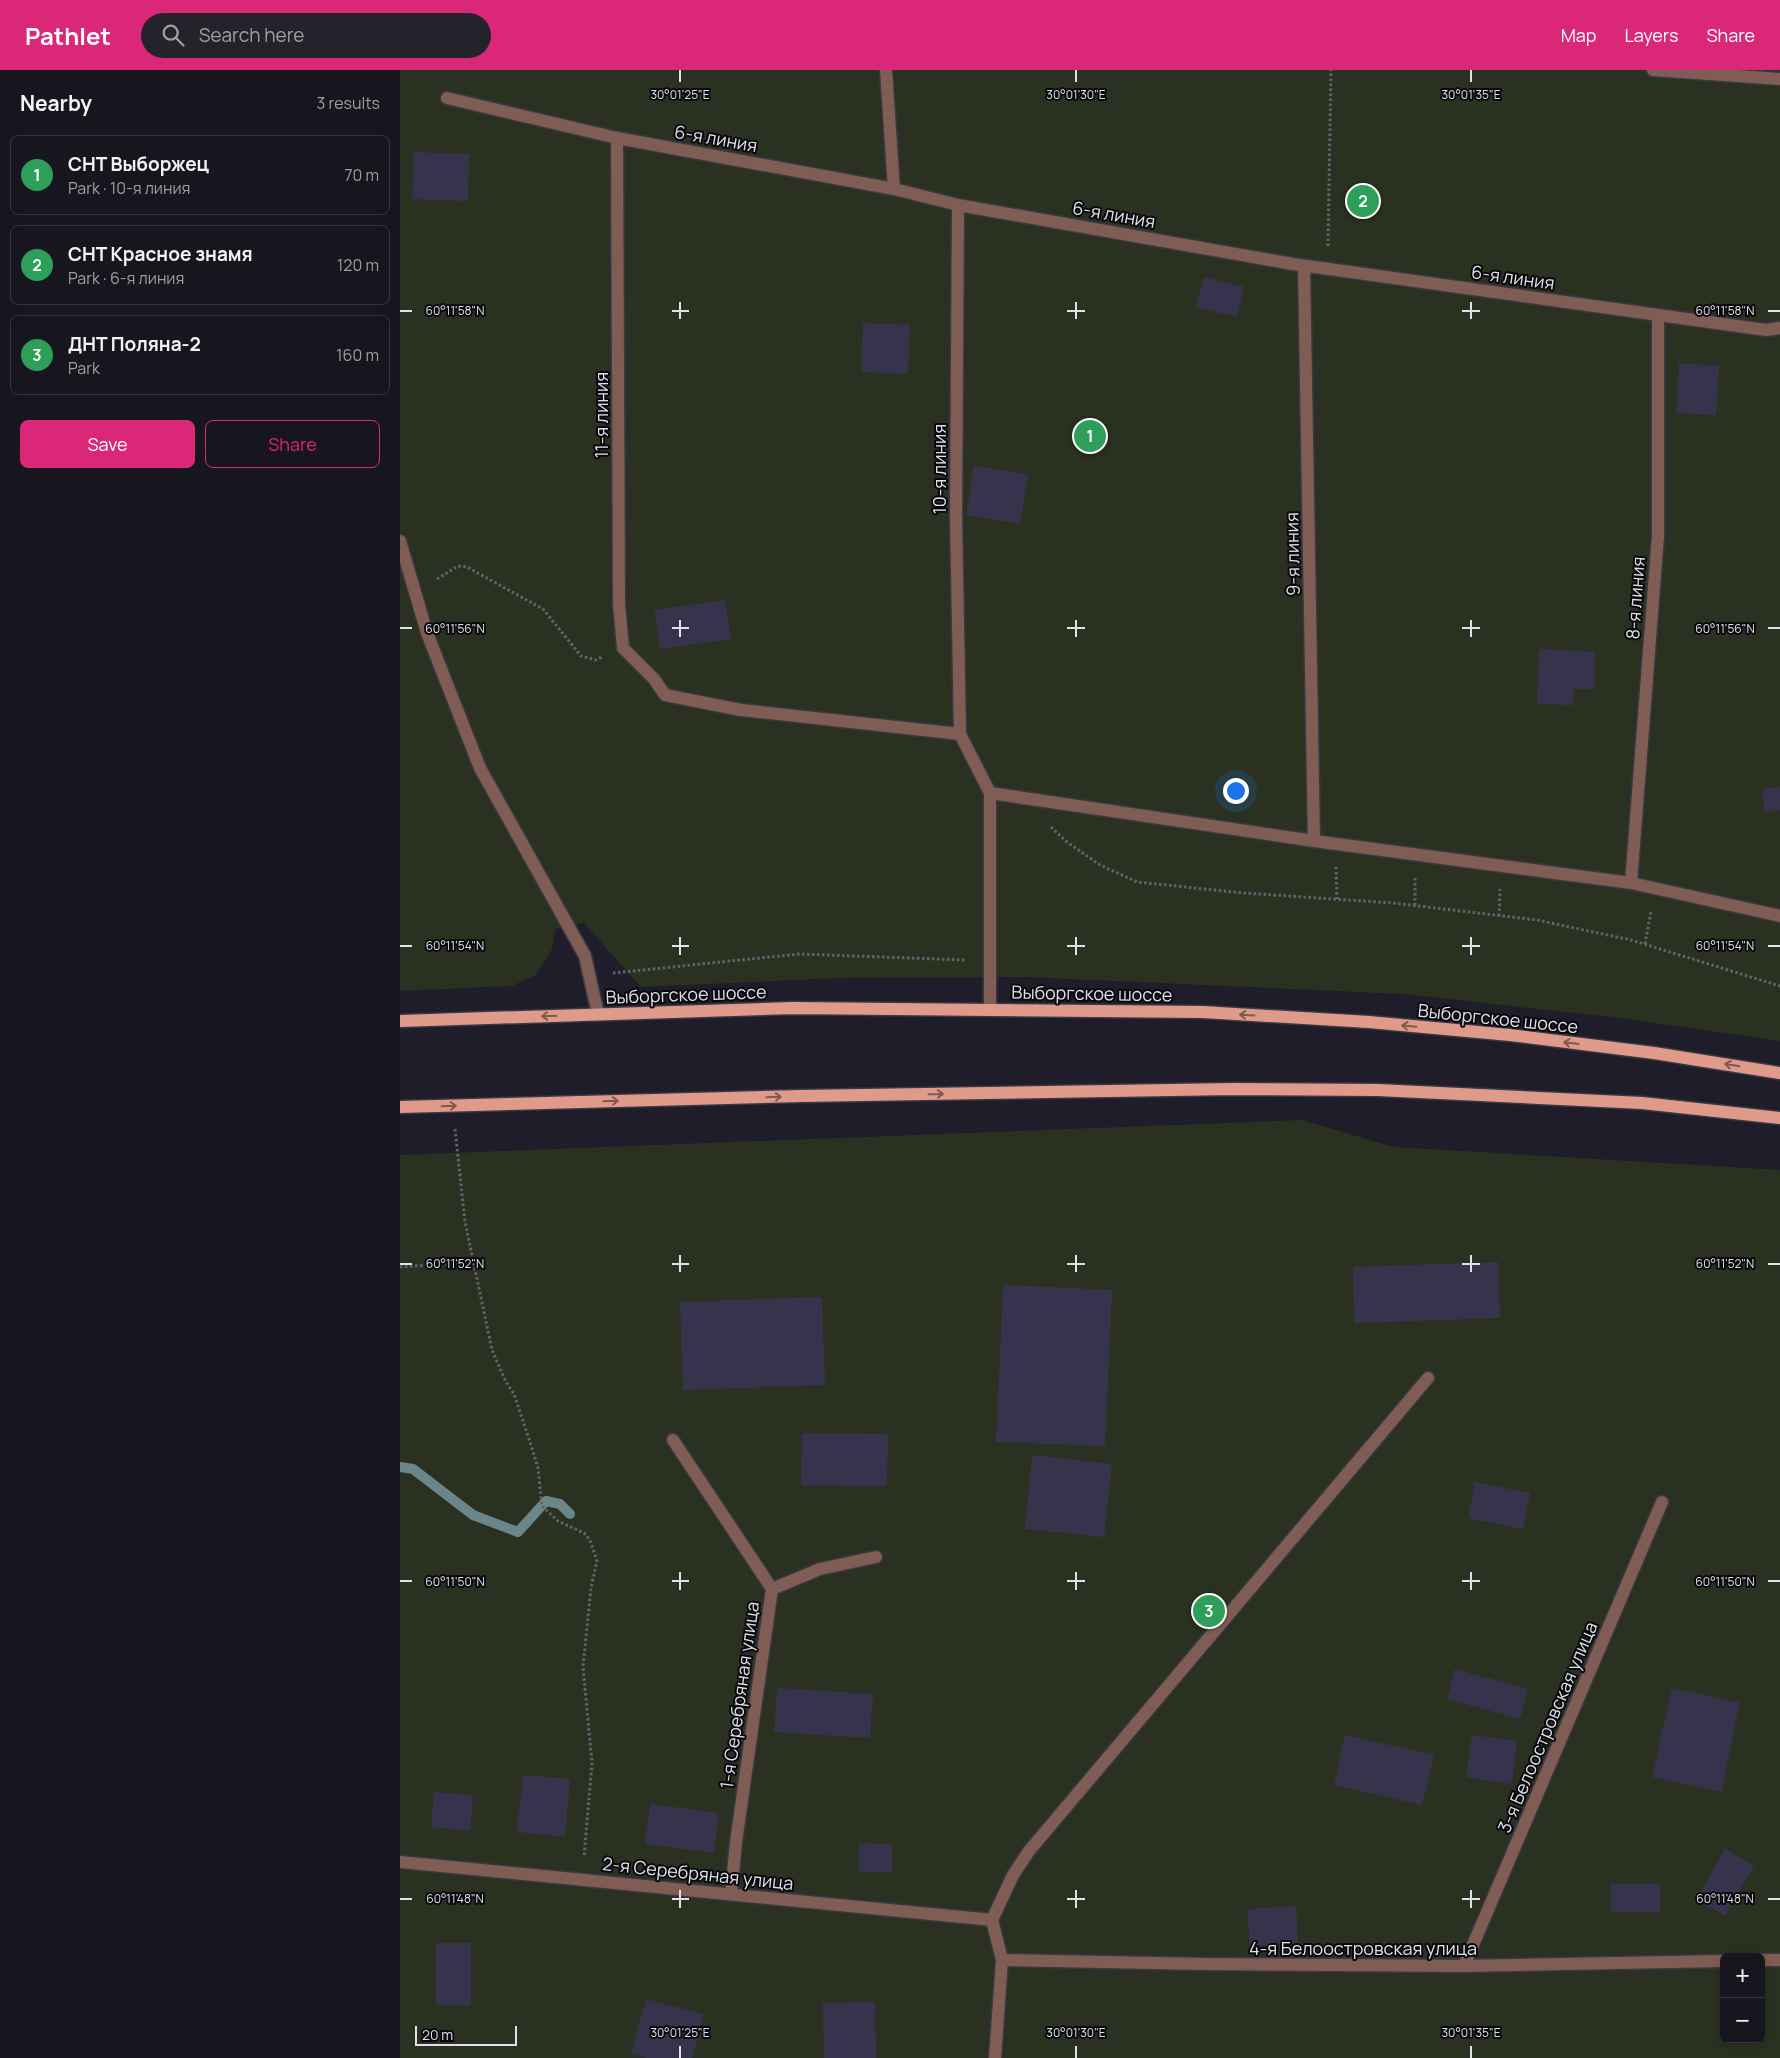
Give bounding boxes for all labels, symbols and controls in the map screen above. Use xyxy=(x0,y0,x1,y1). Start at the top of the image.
search box xyxy=(141,13,491,58)
text: Pathlet xyxy=(25,19,111,52)
icon: search xyxy=(159,21,187,49)
text: Search here xyxy=(199,22,304,48)
text: Map xyxy=(1561,23,1596,47)
text: Layers xyxy=(1624,23,1678,47)
text: Share xyxy=(1706,23,1755,47)
text: 30°01'25"E xyxy=(650,86,710,103)
text: 30°01'30"E xyxy=(1046,86,1106,103)
text: 30°01'35"E xyxy=(1441,86,1501,103)
text: Nearby xyxy=(20,89,92,117)
text: 3 results xyxy=(317,92,380,114)
street label: 6-я линия xyxy=(673,119,759,157)
text: СНТ Выборжец xyxy=(68,151,209,177)
text: 1 xyxy=(33,164,41,186)
text: 70 m xyxy=(344,164,379,186)
text: Park · 10-я линия xyxy=(68,177,190,199)
pin: 2 xyxy=(1347,182,1379,220)
street label: 6-я линия xyxy=(1071,195,1157,233)
text: СНТ Красное знамя xyxy=(68,241,253,267)
text: 2 xyxy=(32,254,42,276)
text: 120 m xyxy=(337,254,379,276)
street label: 6-я линия xyxy=(1470,259,1556,295)
text: Park · 6-я линия xyxy=(68,267,184,289)
text: 60°11'58"N xyxy=(426,302,484,319)
text: 60°11'58"N xyxy=(1696,302,1754,319)
text: ДНТ Поляна-2 xyxy=(68,331,201,357)
text: 3 xyxy=(32,344,42,366)
text: 160 m xyxy=(336,344,379,366)
text: Park xyxy=(68,357,100,379)
street label: 11-я линия xyxy=(589,372,613,458)
pin: 1 xyxy=(1074,417,1106,455)
button: Save xyxy=(20,420,195,468)
button: Share xyxy=(205,420,380,468)
street label: 10-я линия xyxy=(927,424,951,514)
street label: 9-я линия xyxy=(1279,512,1305,596)
street label: 8-я линия xyxy=(1620,556,1650,640)
text: 60°11'56"N xyxy=(425,620,485,637)
text: 60°11'56"N xyxy=(1695,620,1755,637)
your location xyxy=(1223,778,1249,804)
text: 60°11'54"N xyxy=(426,937,484,954)
text: 60°11'54"N xyxy=(1696,937,1754,954)
street label: Выборгское шоссе xyxy=(605,979,767,1009)
street label: Выборгское шоссе xyxy=(1011,980,1173,1006)
street label: Выборгское шоссе xyxy=(1417,998,1579,1038)
one-way arrow xyxy=(1240,1010,1256,1020)
one-way arrow xyxy=(542,1011,558,1020)
one-way arrow xyxy=(1402,1021,1418,1031)
one-way arrow xyxy=(1563,1038,1579,1048)
one-way arrow xyxy=(1724,1060,1740,1070)
one-way arrow xyxy=(928,1089,944,1099)
one-way arrow xyxy=(765,1092,781,1101)
one-way arrow xyxy=(602,1096,619,1106)
one-way arrow xyxy=(440,1101,456,1111)
text: 60°11'52"N xyxy=(426,1255,484,1272)
text: 60°11'52"N xyxy=(1696,1255,1754,1272)
text: 60°11'50"N xyxy=(425,1573,485,1590)
text: 60°11'50"N xyxy=(1695,1573,1755,1590)
pin: 3 xyxy=(1193,1592,1225,1630)
street label: 1-я Серебряная улица xyxy=(714,1600,764,1790)
street label: 3-я Белоостровская улица xyxy=(1492,1618,1602,1836)
street label: 2-я Серебряная улица xyxy=(601,1851,795,1895)
text: 60°11'48"N xyxy=(426,1890,484,1907)
text: 60°11'48"N xyxy=(1696,1890,1754,1907)
street label: 4-я Белоостровская улица xyxy=(1249,1936,1477,1960)
map controls xyxy=(1720,1953,1765,2043)
button: + xyxy=(1720,1953,1765,1998)
button: − xyxy=(1720,1998,1765,2043)
scale bar xyxy=(415,2023,518,2046)
text: 30°01'25"E xyxy=(650,2024,710,2041)
text: 30°01'30"E xyxy=(1046,2024,1106,2041)
text: 30°01'35"E xyxy=(1441,2024,1501,2041)
text: 20 m xyxy=(422,2025,453,2044)

